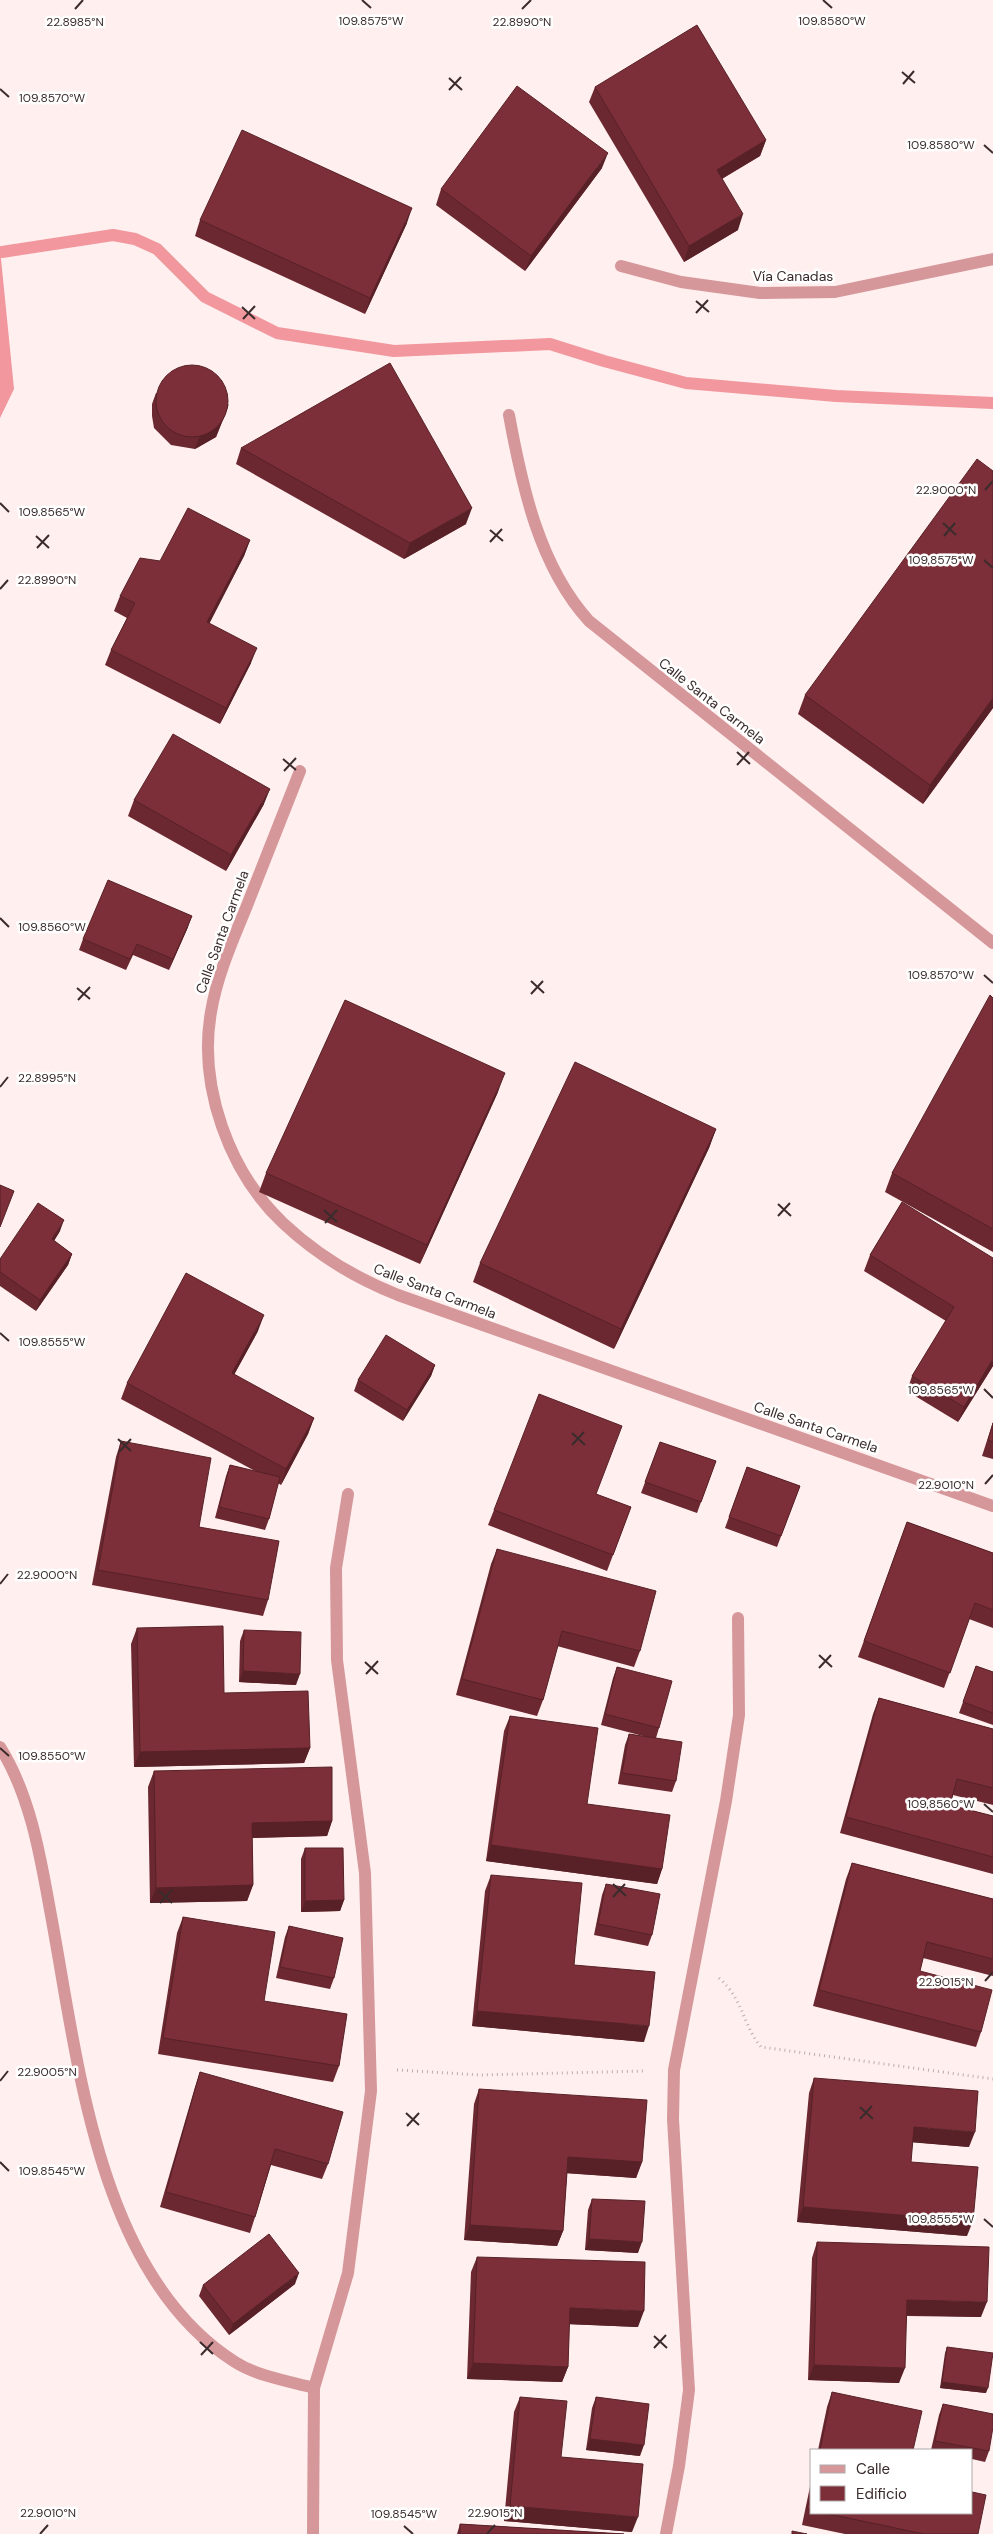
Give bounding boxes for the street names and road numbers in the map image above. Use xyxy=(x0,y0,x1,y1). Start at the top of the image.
street label: Vía Canadas xyxy=(753,267,833,285)
street label: Calle Santa Carmela xyxy=(655,654,769,748)
street label: Calle Santa Carmela xyxy=(191,868,253,996)
street label: Calle Santa Carmela xyxy=(371,1259,499,1323)
street label: Calle Santa Carmela xyxy=(752,1397,880,1457)

